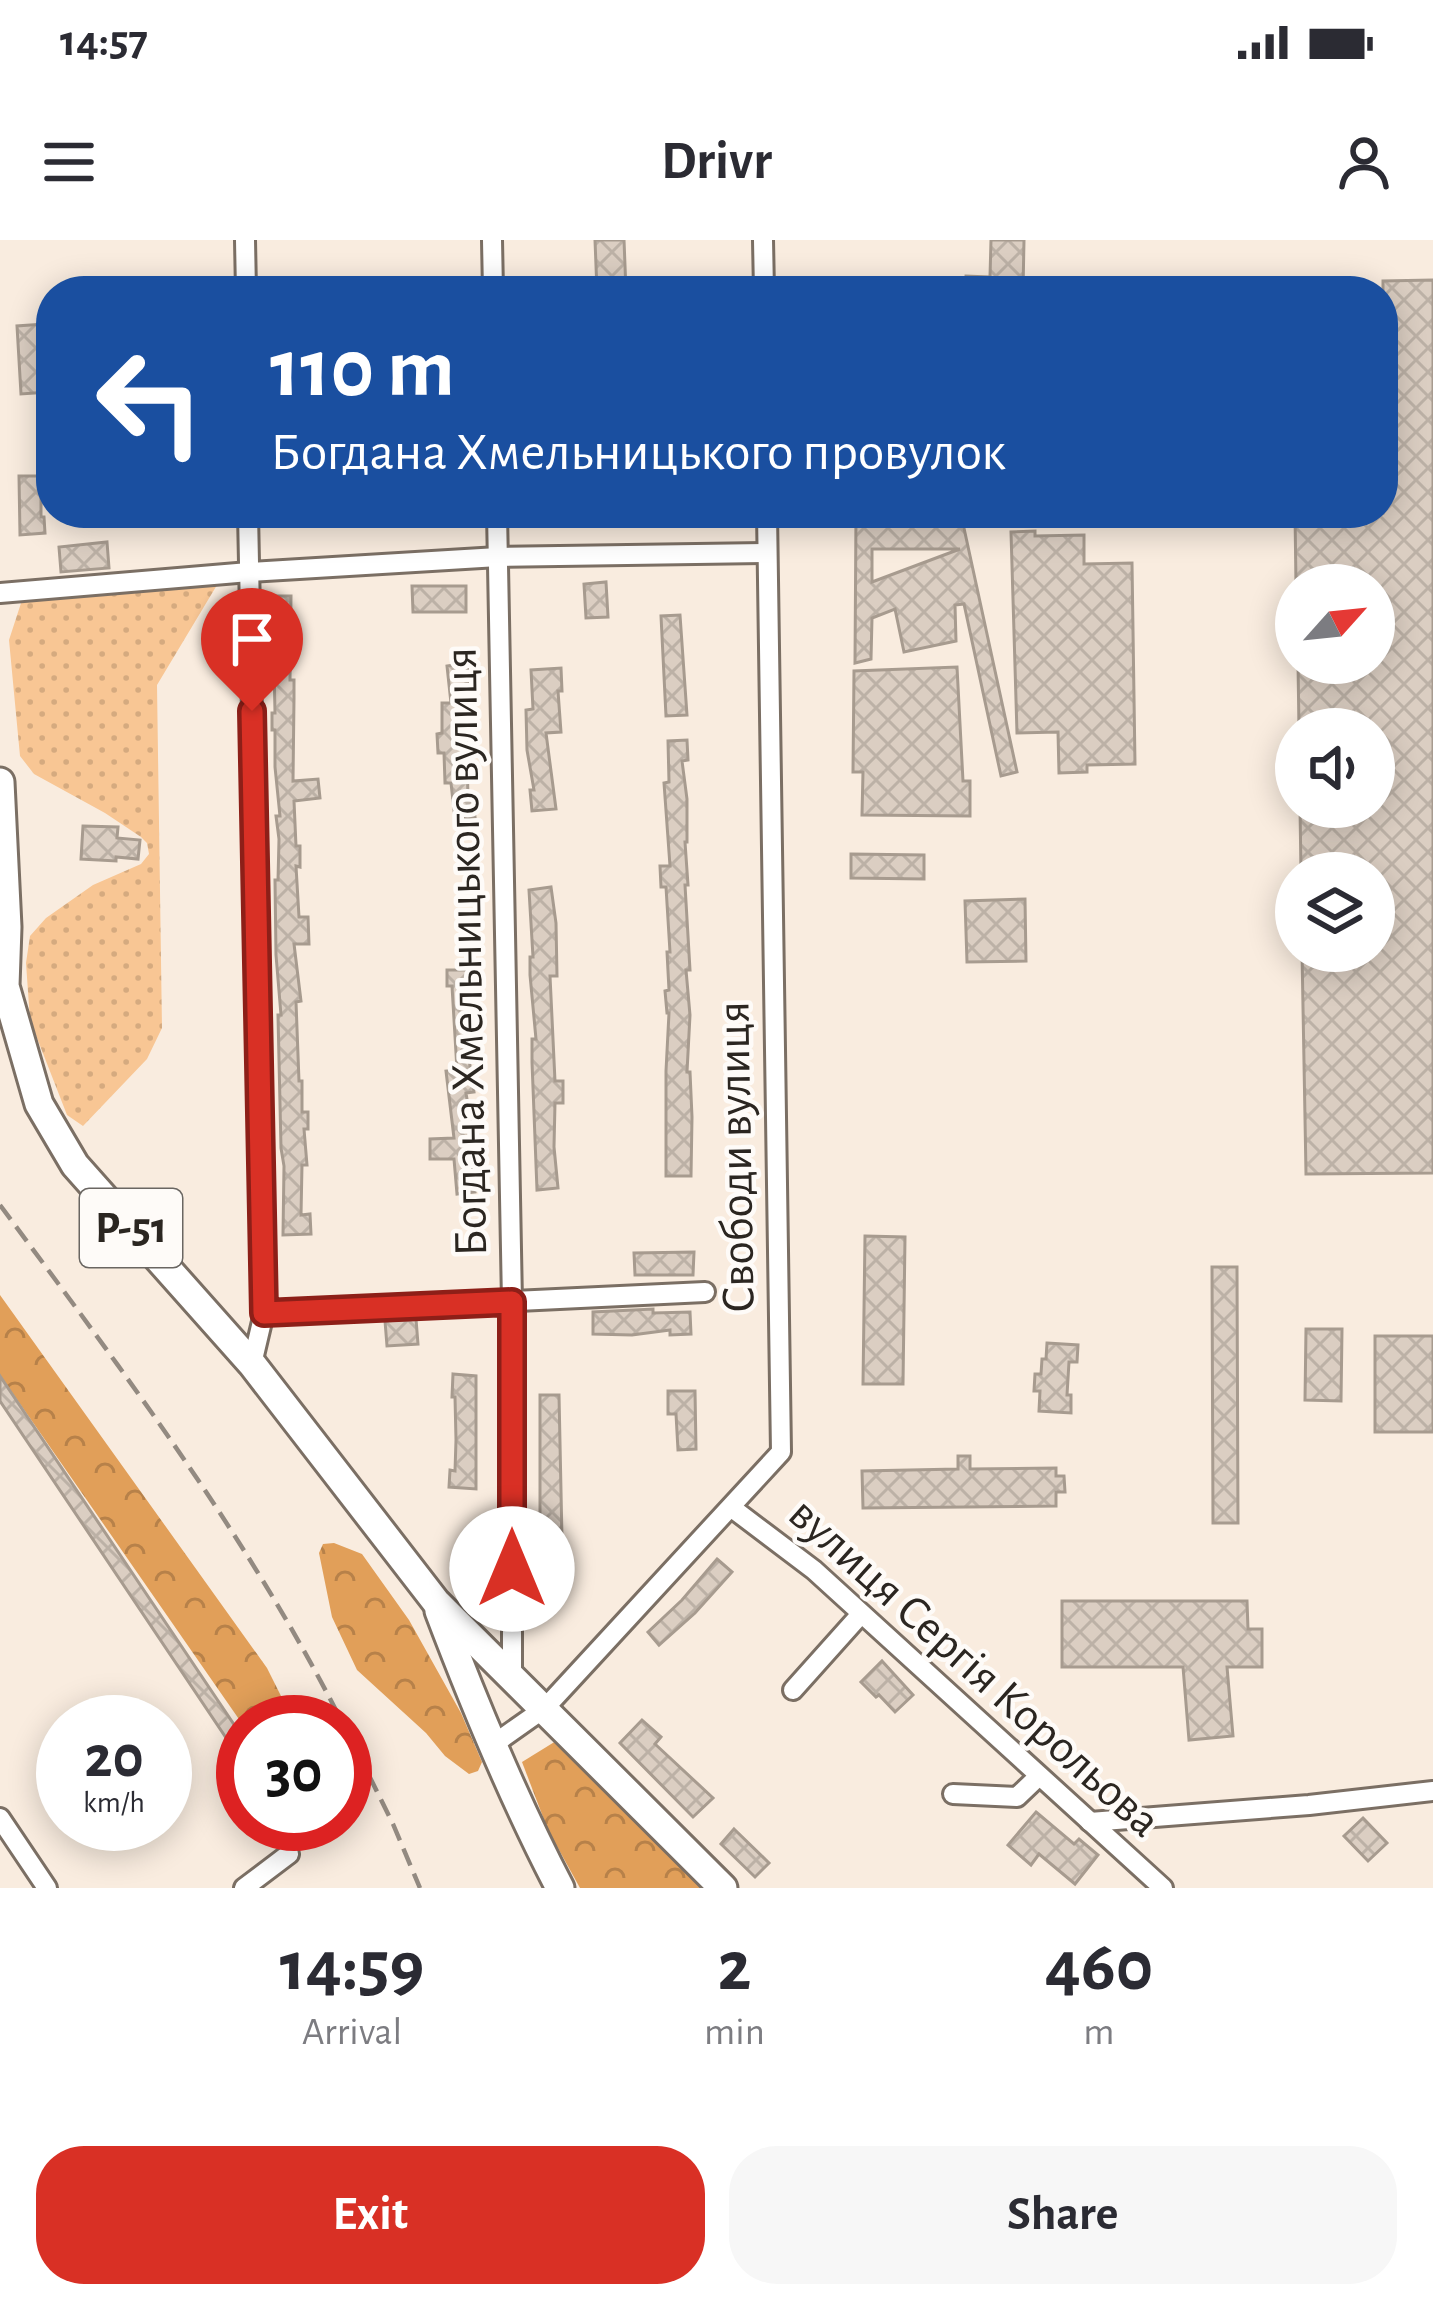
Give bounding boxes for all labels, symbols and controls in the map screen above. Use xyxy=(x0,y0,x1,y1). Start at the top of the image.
text: 14:57 xyxy=(60,19,148,64)
icon: menu xyxy=(36,129,102,195)
icon: person xyxy=(1331,129,1397,195)
text: Drivr xyxy=(661,135,772,189)
icon: left xyxy=(72,324,228,480)
text: 110 m xyxy=(270,328,455,412)
text: Богдана Хмельницького провулок xyxy=(270,426,1006,480)
north arrow xyxy=(1275,564,1395,684)
map controls xyxy=(1275,564,1395,972)
pin xyxy=(201,588,303,711)
icon: arrive xyxy=(219,606,285,672)
street label: Богдана Хмельницького вулиця xyxy=(438,647,496,1257)
button: sound xyxy=(1275,708,1395,828)
button: layers xyxy=(1275,852,1395,972)
street label: Свободи вулиця xyxy=(710,1001,764,1313)
road number: Р-51 xyxy=(80,1189,182,1267)
street label: вулиця Сергія Корольова xyxy=(779,1489,1169,1847)
position arrow xyxy=(449,1506,575,1632)
speed limit sign: 30 xyxy=(216,1695,372,1851)
text: 20 xyxy=(84,1728,144,1788)
text: km/h xyxy=(83,1788,145,1818)
text: 14:59 xyxy=(280,1931,424,2003)
text: 2 xyxy=(718,1931,751,2003)
text: 460 xyxy=(1045,1931,1153,2003)
text: Arrival xyxy=(302,2013,402,2052)
text: min xyxy=(704,2013,765,2052)
text: m xyxy=(1083,2013,1115,2052)
button: Exit xyxy=(36,2146,705,2284)
button: Share xyxy=(729,2146,1397,2284)

